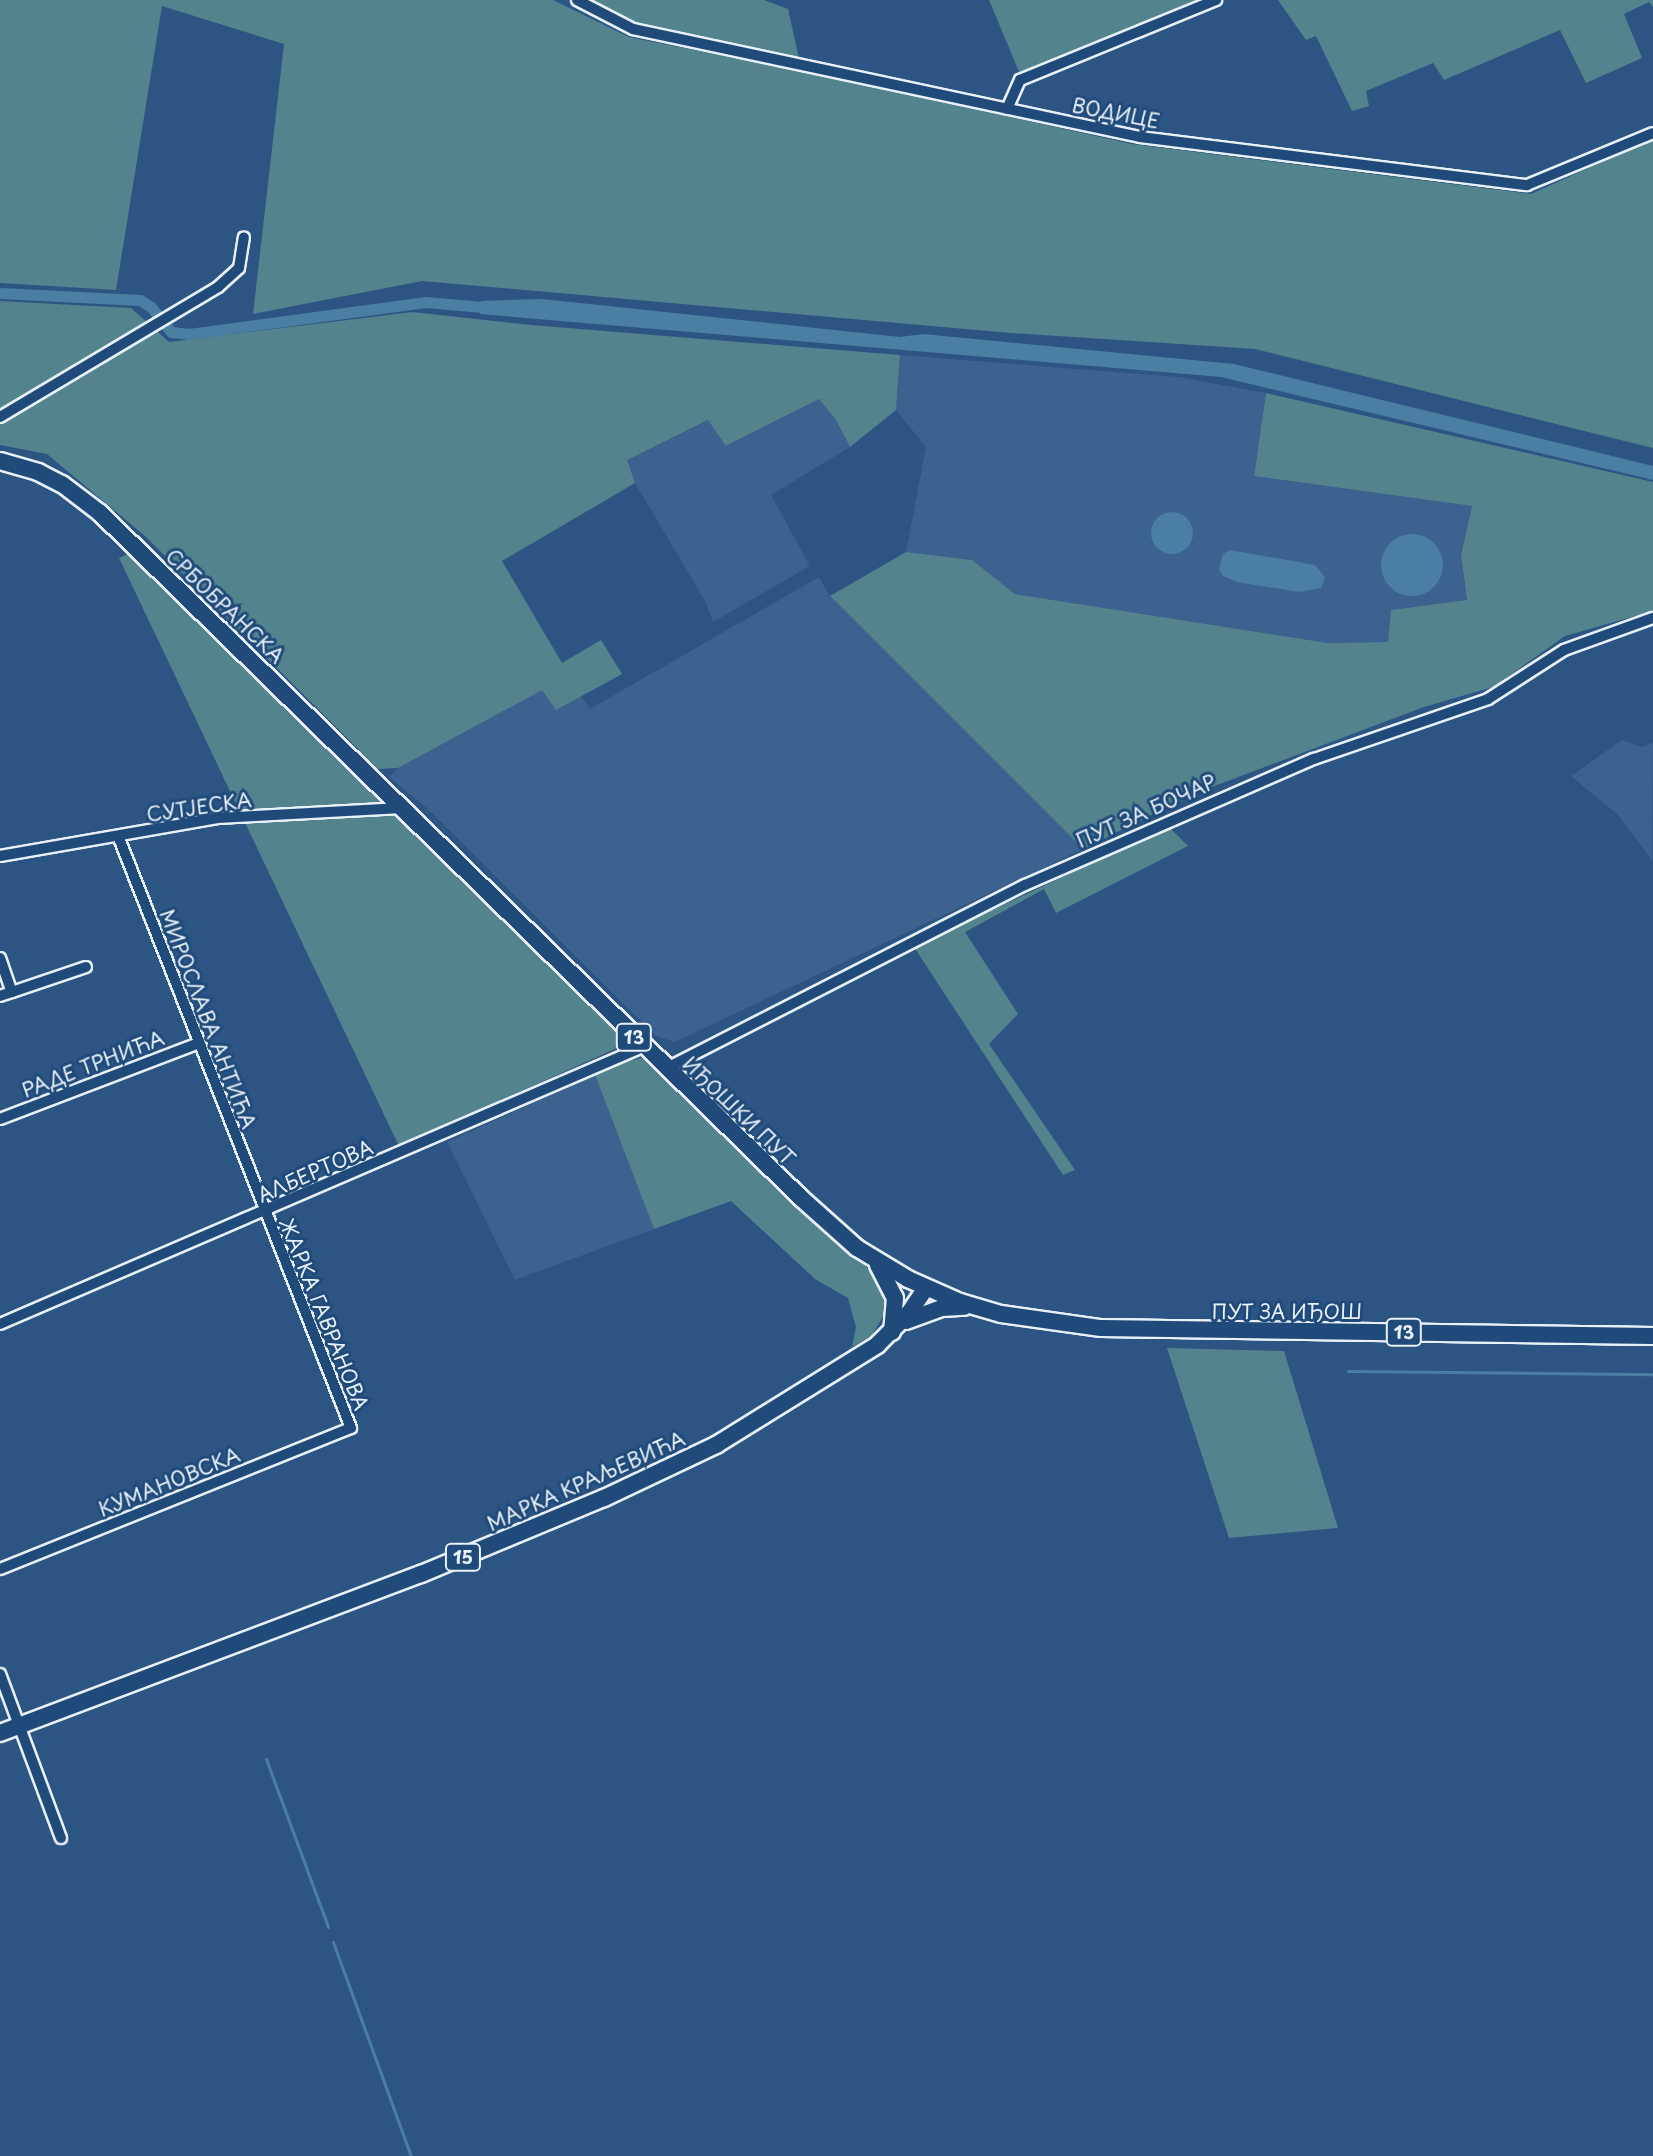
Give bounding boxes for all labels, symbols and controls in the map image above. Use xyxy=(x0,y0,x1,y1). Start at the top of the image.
street label: ВОДИЦЕ xyxy=(1070,93,1162,133)
street label: СРБОБРАНСКА xyxy=(161,544,289,668)
street label: ПУТ ЗА БОЧАР xyxy=(1071,769,1221,853)
street label: СУТЈЕСКА xyxy=(145,788,253,826)
street label: МИРОСЛАВА АНТИЋА xyxy=(155,906,261,1132)
road number: 13 xyxy=(614,1023,654,1051)
street label: РАДЕ ТРНИЋА xyxy=(18,1026,168,1102)
street label: ИЂОШКИ ПУТ xyxy=(678,1051,800,1171)
street label: АЛБЕРТОВА xyxy=(253,1135,377,1207)
street label: ЖАРКА ГАВРАНОВА xyxy=(275,1215,373,1413)
street label: ПУТ ЗА ИЂОШ xyxy=(1210,1299,1364,1323)
road number: 13 xyxy=(1384,1318,1424,1346)
street label: МАРКА КРАЉЕВИЋА xyxy=(483,1426,689,1536)
street label: КУМАНОВСКА xyxy=(94,1443,244,1521)
road number: 15 xyxy=(443,1543,483,1571)

